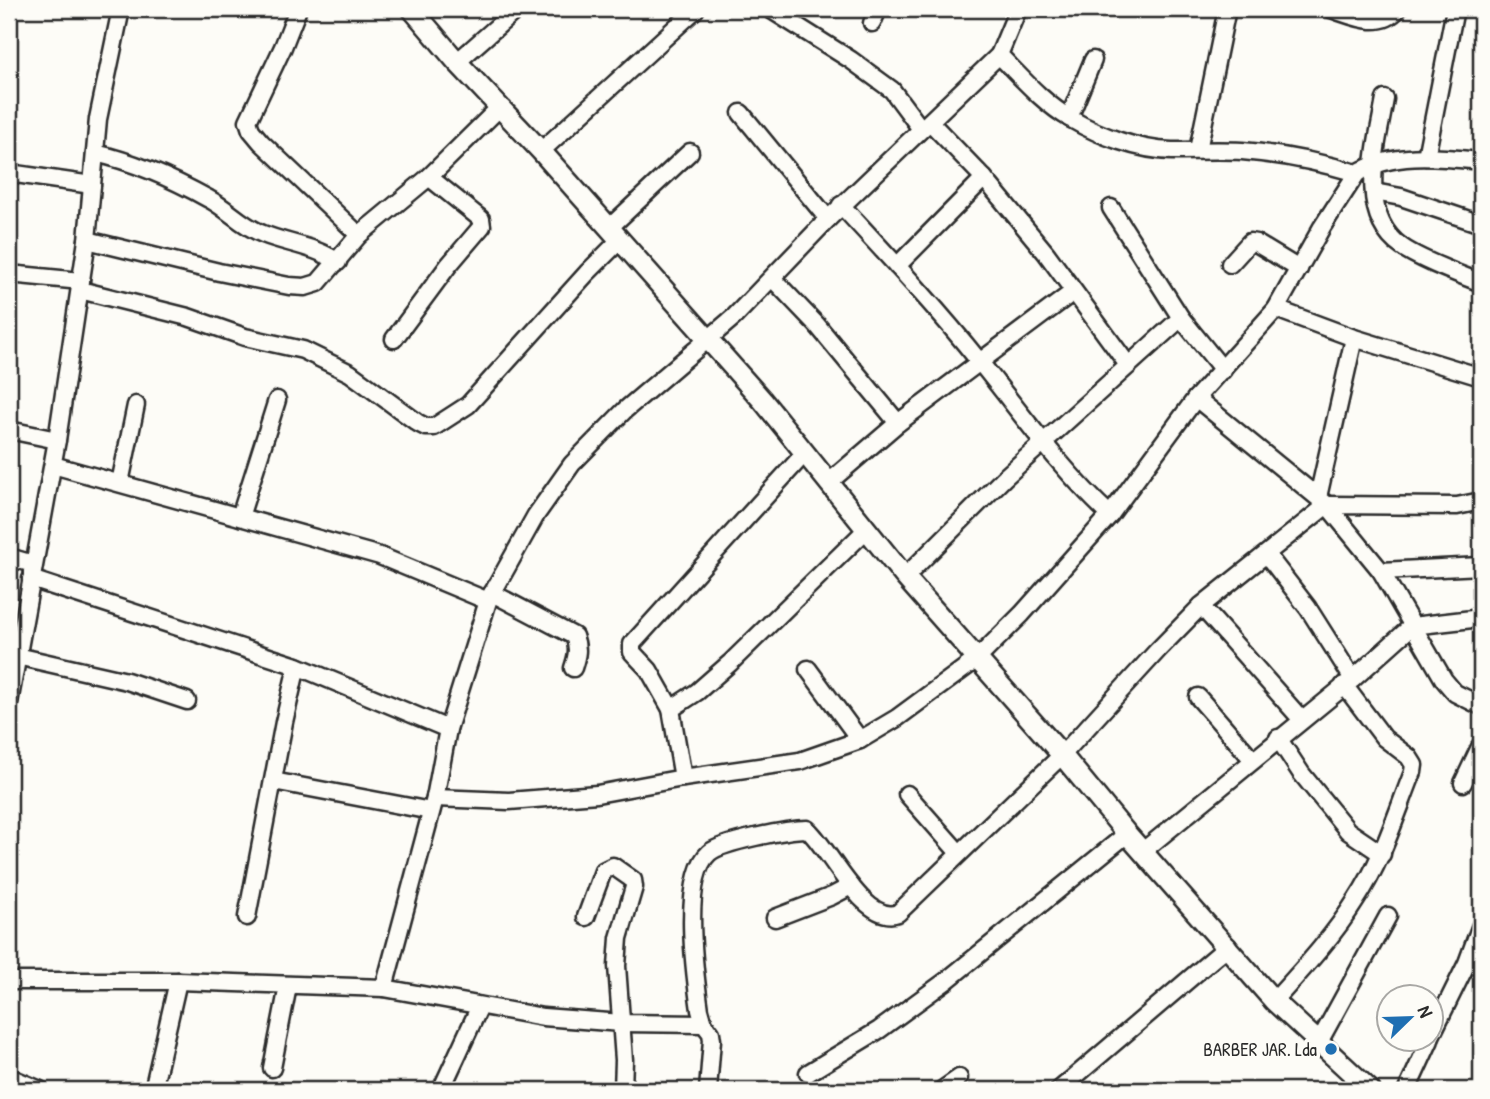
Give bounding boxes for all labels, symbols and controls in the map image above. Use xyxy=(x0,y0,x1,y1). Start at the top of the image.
north arrow xyxy=(1374,984,1444,1054)
text: N xyxy=(1412,1002,1440,1021)
place label: BARBER JAR. Lda xyxy=(1203,1036,1318,1062)
marker: BARBER JAR. Lda xyxy=(1323,1041,1339,1057)

